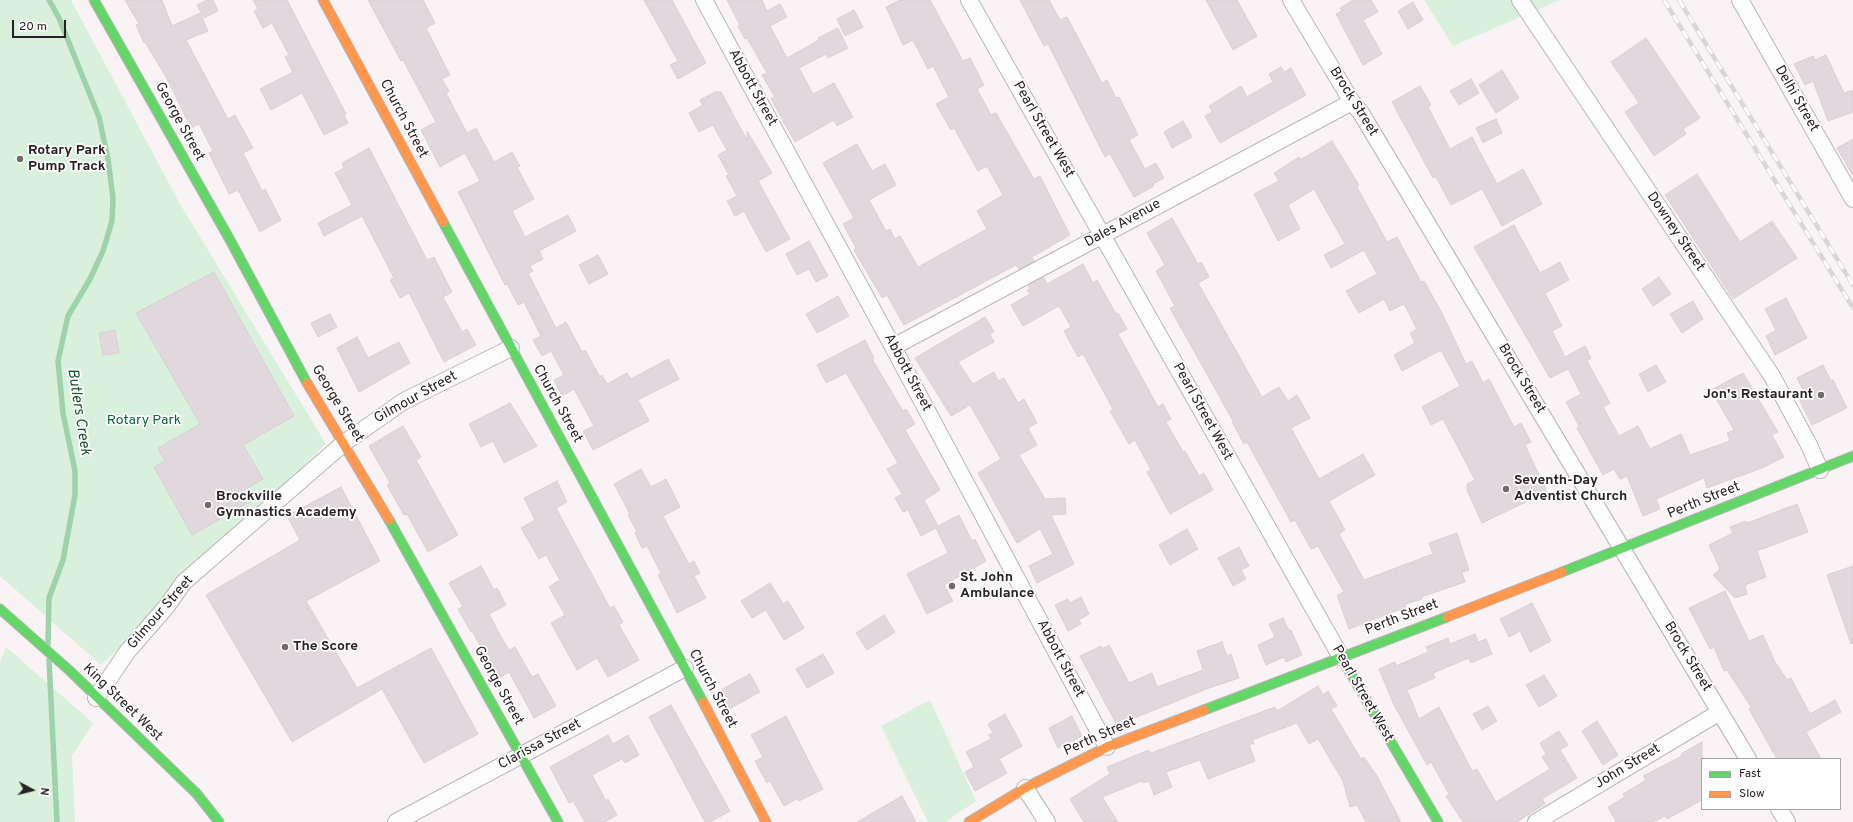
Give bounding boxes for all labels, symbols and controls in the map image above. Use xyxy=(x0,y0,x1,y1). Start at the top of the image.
scale bar xyxy=(14,12,68,38)
text: 20 m xyxy=(19,19,47,35)
street label: Abbott Street xyxy=(724,47,780,129)
street label: Delhi Street xyxy=(1770,63,1822,135)
street label: Brock Street xyxy=(1325,64,1381,140)
street label: Church Street xyxy=(375,77,431,161)
street label: Pearl Street West xyxy=(1009,79,1077,181)
street label: George Street xyxy=(150,80,208,164)
place label: Rotary Park Pump Track xyxy=(28,143,106,176)
marker: Rotary Park Pump Track xyxy=(15,154,25,164)
street label: Downey Street xyxy=(1642,189,1708,275)
street label: Dales Avenue xyxy=(1082,196,1164,252)
street label: Abbott Street xyxy=(880,331,934,415)
street label: Brock Street xyxy=(1494,341,1548,417)
street label: Pearl Street West xyxy=(1168,360,1236,464)
street label: George Street xyxy=(307,362,367,446)
street label: Church Street xyxy=(529,362,585,446)
water label: Butlers Creek xyxy=(62,367,94,457)
street label: Gilmour Street xyxy=(372,368,460,428)
place label: Jon's Restaurant xyxy=(1703,387,1813,403)
marker: Jon's Restaurant xyxy=(1816,390,1826,400)
park label: Rotary Park xyxy=(107,413,181,429)
place label: Seventh-Day Adventist Church xyxy=(1514,473,1627,506)
street label: Perth Street xyxy=(1665,479,1743,523)
marker: Seventh-Day Adventist Church xyxy=(1501,484,1511,494)
place label: Brockville Gymnastics Academy xyxy=(216,489,357,522)
marker: Brockville Gymnastics Academy xyxy=(203,500,213,510)
place label: St. John Ambulance xyxy=(960,570,1034,602)
street label: Gilmour Street xyxy=(124,573,198,653)
marker: St. John Ambulance xyxy=(947,581,957,591)
street label: Perth Street xyxy=(1363,596,1441,640)
street label: Abbott Street xyxy=(1033,617,1087,701)
street label: Brock Street xyxy=(1660,619,1714,695)
place label: The Score xyxy=(293,639,358,655)
marker: The Score xyxy=(280,642,290,652)
street label: Pearl Street West xyxy=(1328,643,1396,745)
street label: George Street xyxy=(469,644,527,728)
street label: Church Street xyxy=(684,647,740,731)
street label: King Street West xyxy=(79,661,165,745)
street label: Perth Street xyxy=(1061,714,1139,760)
street label: Clarissa Street xyxy=(496,716,584,774)
street label: John Street xyxy=(1592,741,1664,793)
legend xyxy=(1701,758,1841,810)
text: Fast xyxy=(1739,766,1761,782)
north arrow xyxy=(12,770,52,810)
text: Slow xyxy=(1739,786,1765,802)
text: N xyxy=(36,787,51,796)

